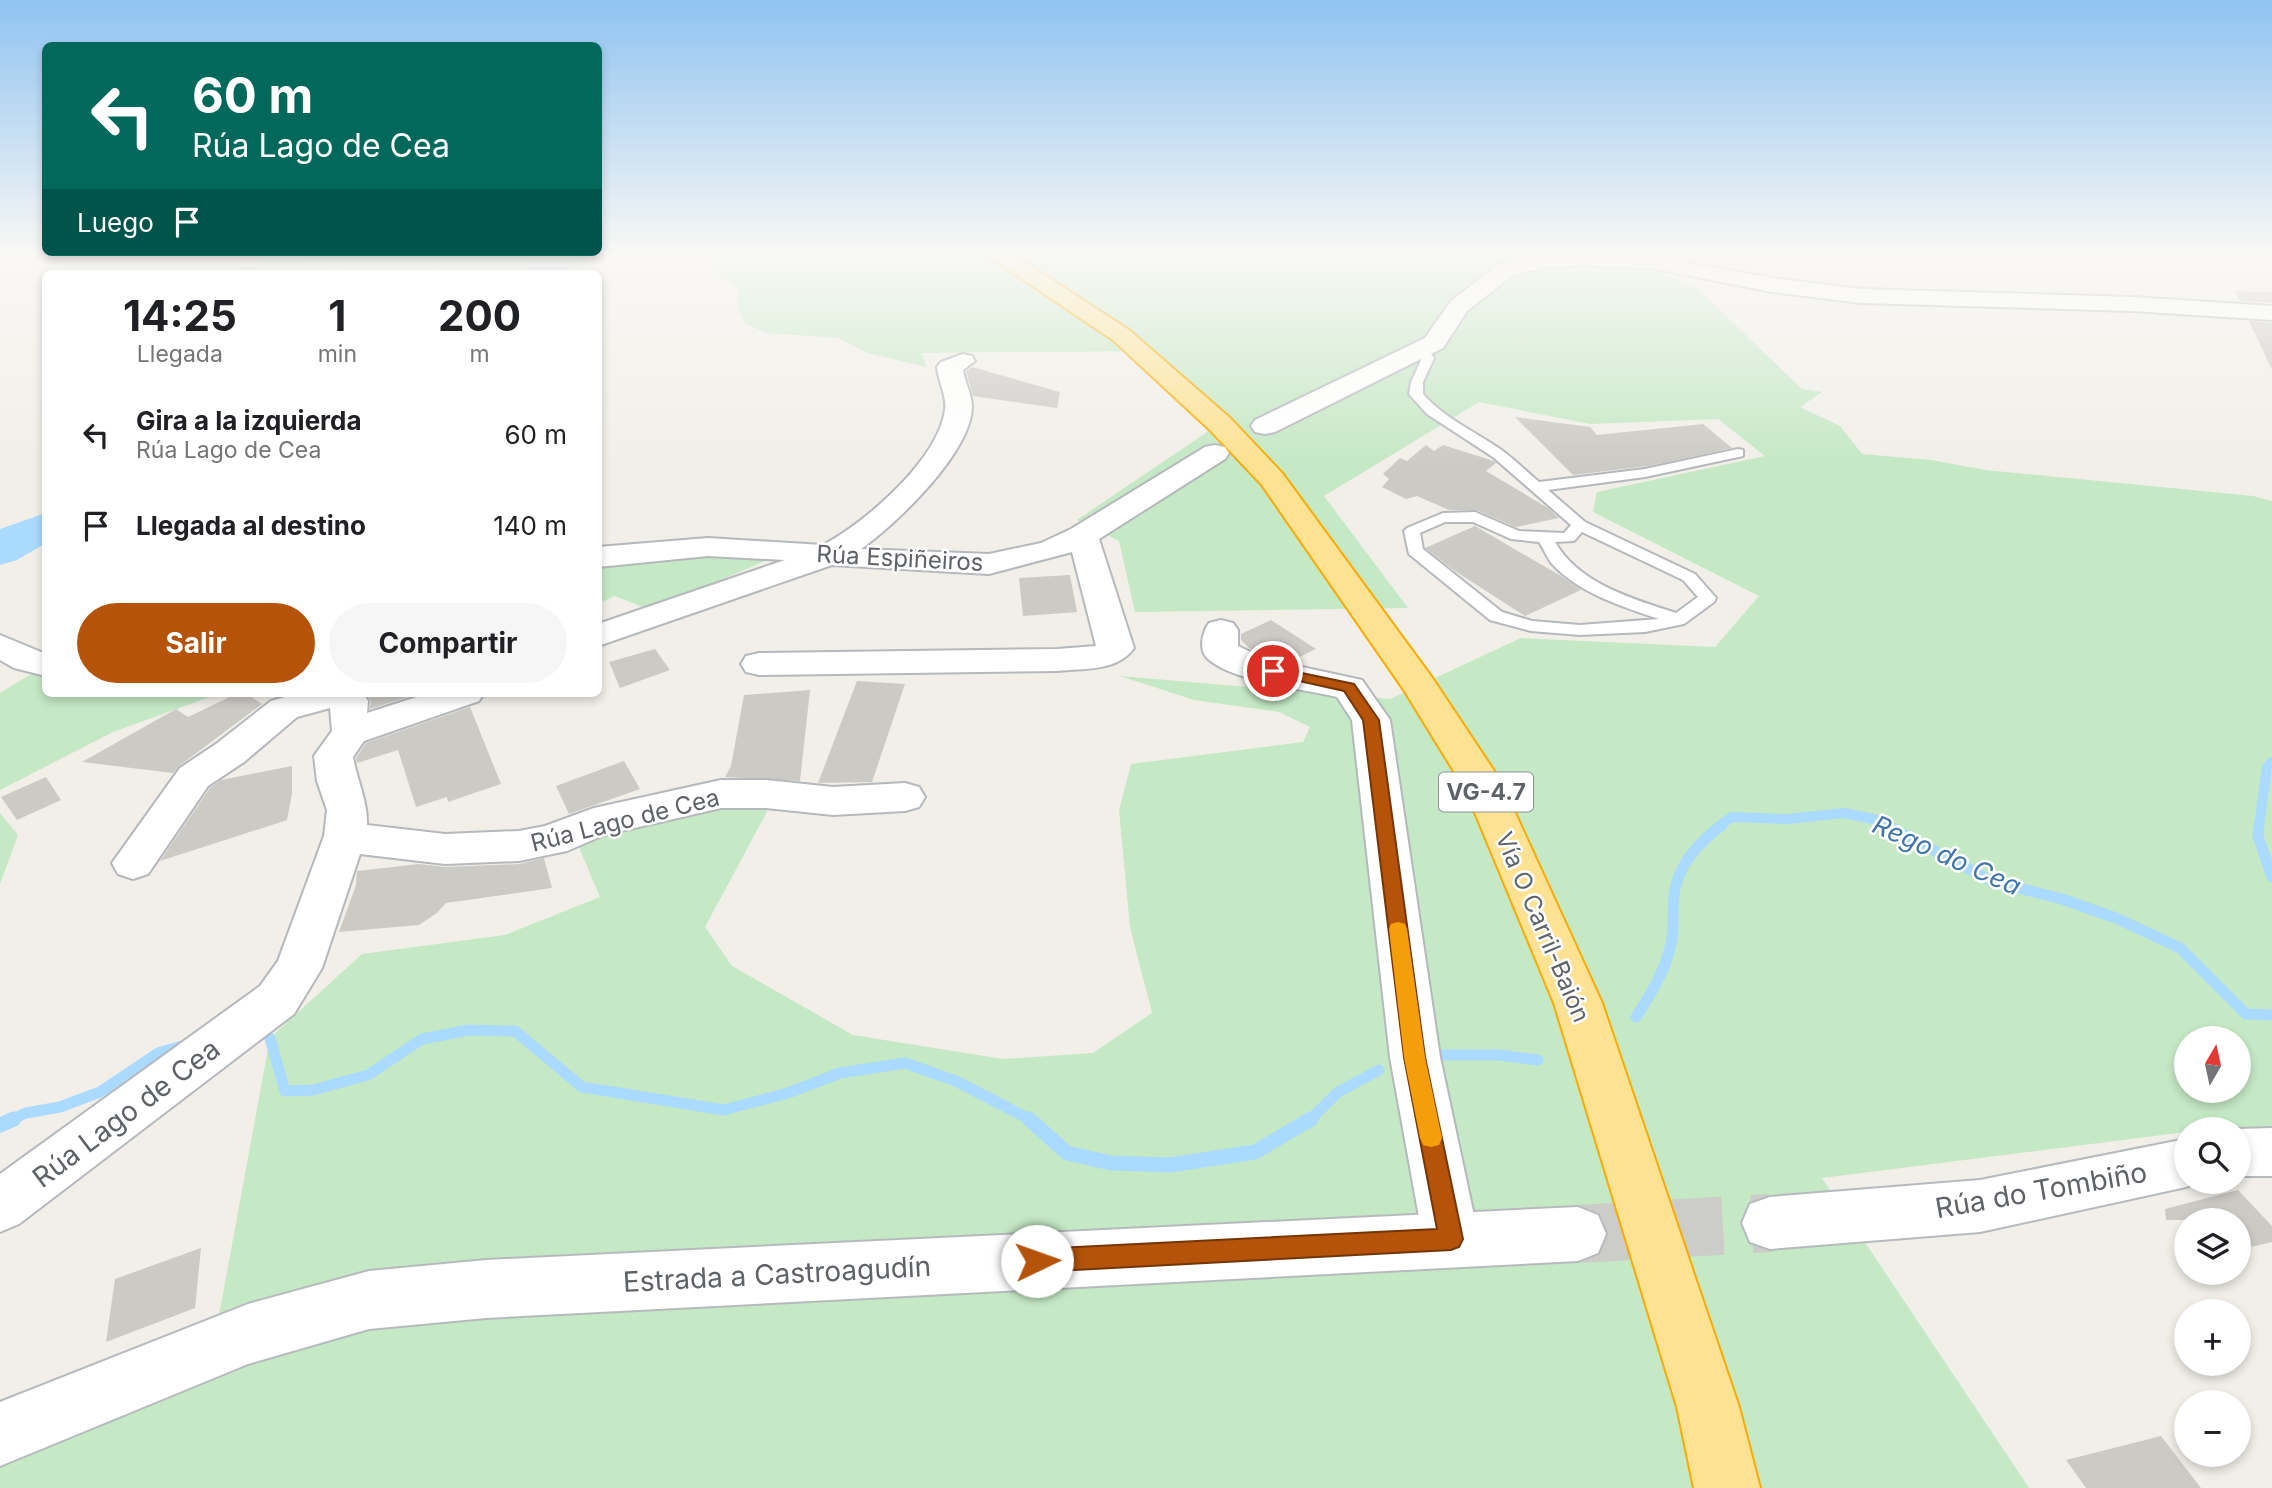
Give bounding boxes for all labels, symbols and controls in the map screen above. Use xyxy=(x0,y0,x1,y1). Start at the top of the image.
text: 60 m xyxy=(192,66,313,125)
icon: left xyxy=(77,70,168,161)
text: Rúa Lago de Cea xyxy=(192,126,450,165)
icon: arrive xyxy=(168,203,206,241)
text: Luego xyxy=(77,207,154,238)
text: 14:25 xyxy=(123,290,237,341)
text: 1 xyxy=(328,290,346,341)
text: 200 xyxy=(438,290,521,341)
text: Llegada xyxy=(137,340,223,368)
text: min xyxy=(318,340,357,368)
text: m xyxy=(469,340,490,368)
text: Gira a la izquierda xyxy=(136,405,362,436)
icon: left xyxy=(77,416,115,454)
text: 60 m xyxy=(504,419,567,450)
text: Rúa Lago de Cea xyxy=(136,436,321,464)
icon: arrive xyxy=(77,507,115,545)
text: Llegada al destino xyxy=(136,510,366,541)
text: 140 m xyxy=(493,510,567,541)
street label: Rúa Espiñeiros xyxy=(816,539,984,577)
button: Salir xyxy=(77,603,315,683)
button: Compartir xyxy=(329,603,567,683)
pin xyxy=(1243,641,1303,701)
icon: arrive xyxy=(1254,652,1292,690)
road number: VG-4.7 xyxy=(1439,772,1533,812)
street label: Rúa Lago de Cea xyxy=(528,783,722,857)
water label: Rego do Cea xyxy=(1868,809,2026,901)
street label: Vía O Carril-Baión xyxy=(1490,828,1596,1026)
north arrow xyxy=(2174,1026,2250,1102)
map controls xyxy=(2174,1026,2251,1467)
street label: Rúa Lago de Cea xyxy=(26,1032,226,1194)
button: search xyxy=(2174,1117,2251,1194)
street label: Rúa do Tombiño xyxy=(1932,1155,2150,1225)
button: layers xyxy=(2174,1208,2251,1285)
position arrow xyxy=(1000,1224,1074,1298)
street label: Estrada a Castroagudín xyxy=(622,1249,932,1299)
button: + xyxy=(2174,1299,2251,1376)
button: − xyxy=(2174,1390,2251,1467)

